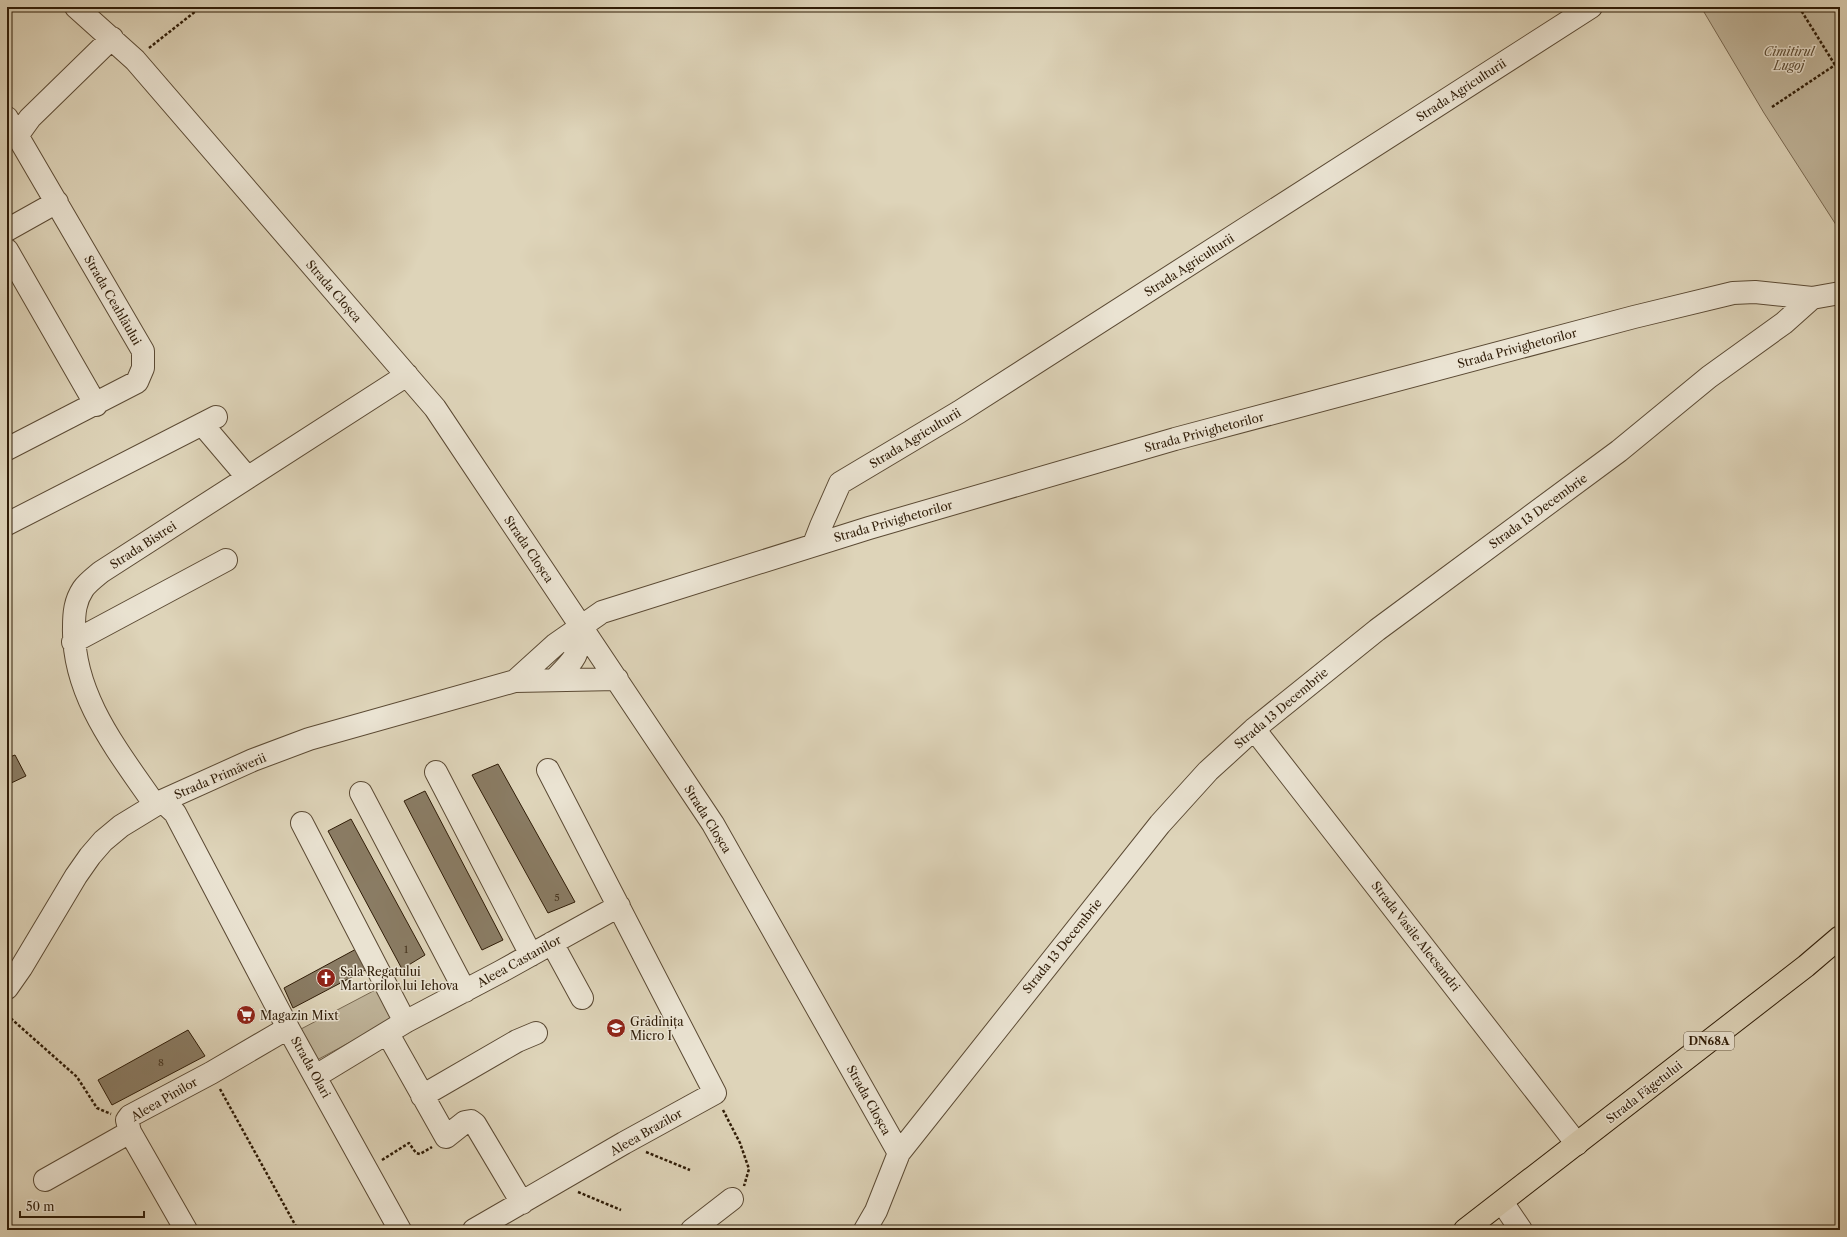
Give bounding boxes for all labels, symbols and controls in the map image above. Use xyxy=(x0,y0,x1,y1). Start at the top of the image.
park label: Cimitirul Lugoj xyxy=(1764,44,1815,73)
street label: Strada Agriculturii xyxy=(1413,55,1509,125)
street label: Strada Agriculturii xyxy=(1141,230,1237,300)
street label: Strada Ceahlăului xyxy=(81,252,145,348)
street label: Strada Cloșca xyxy=(302,257,366,326)
street label: Strada Privighetorilor xyxy=(1456,325,1578,371)
street label: Strada Agriculturii xyxy=(867,405,964,471)
street label: Strada Privighetorilor xyxy=(1143,409,1265,455)
street label: Strada 13 Decembrie xyxy=(1486,470,1590,552)
street label: Strada Privighetorilor xyxy=(832,497,954,545)
street label: Strada Cloșca xyxy=(500,513,557,586)
street label: Strada Bistrei xyxy=(107,518,179,572)
street label: Strada 13 Decembrie xyxy=(1231,664,1331,752)
street label: Strada Primăverii xyxy=(172,750,269,802)
street label: Strada Cloșca xyxy=(680,782,735,857)
street label: Strada Vasile Alecsandri xyxy=(1368,878,1464,994)
house number: 5 xyxy=(554,891,560,904)
street label: Strada 13 Decembrie xyxy=(1019,895,1105,996)
street label: Aleea Castanilor xyxy=(473,932,564,991)
house number: 1 xyxy=(404,943,409,956)
place label: Sala Regatului Martorilor lui Iehova xyxy=(340,964,459,993)
church icon: Sala Regatului Martorilor lui Iehova xyxy=(315,967,337,989)
supermarket icon: Magazin Mixt xyxy=(235,1004,257,1026)
place label: Magazin Mixt xyxy=(260,1008,339,1023)
place label: Grădinița Micro I xyxy=(630,1014,684,1043)
school or university icon: Grădinița Micro I xyxy=(605,1017,627,1039)
road number: DN68A xyxy=(1684,1032,1734,1050)
street label: Strada Olari xyxy=(288,1034,334,1101)
house number: 8 xyxy=(158,1056,164,1069)
street label: Strada Făgetului xyxy=(1603,1057,1685,1126)
street label: Strada Cloșca xyxy=(843,1062,895,1139)
street label: Aleea Pinilor xyxy=(127,1074,200,1124)
street label: Aleea Brazilor xyxy=(606,1105,685,1159)
scale bar xyxy=(20,1193,144,1219)
text: 50 m xyxy=(26,1199,55,1214)

